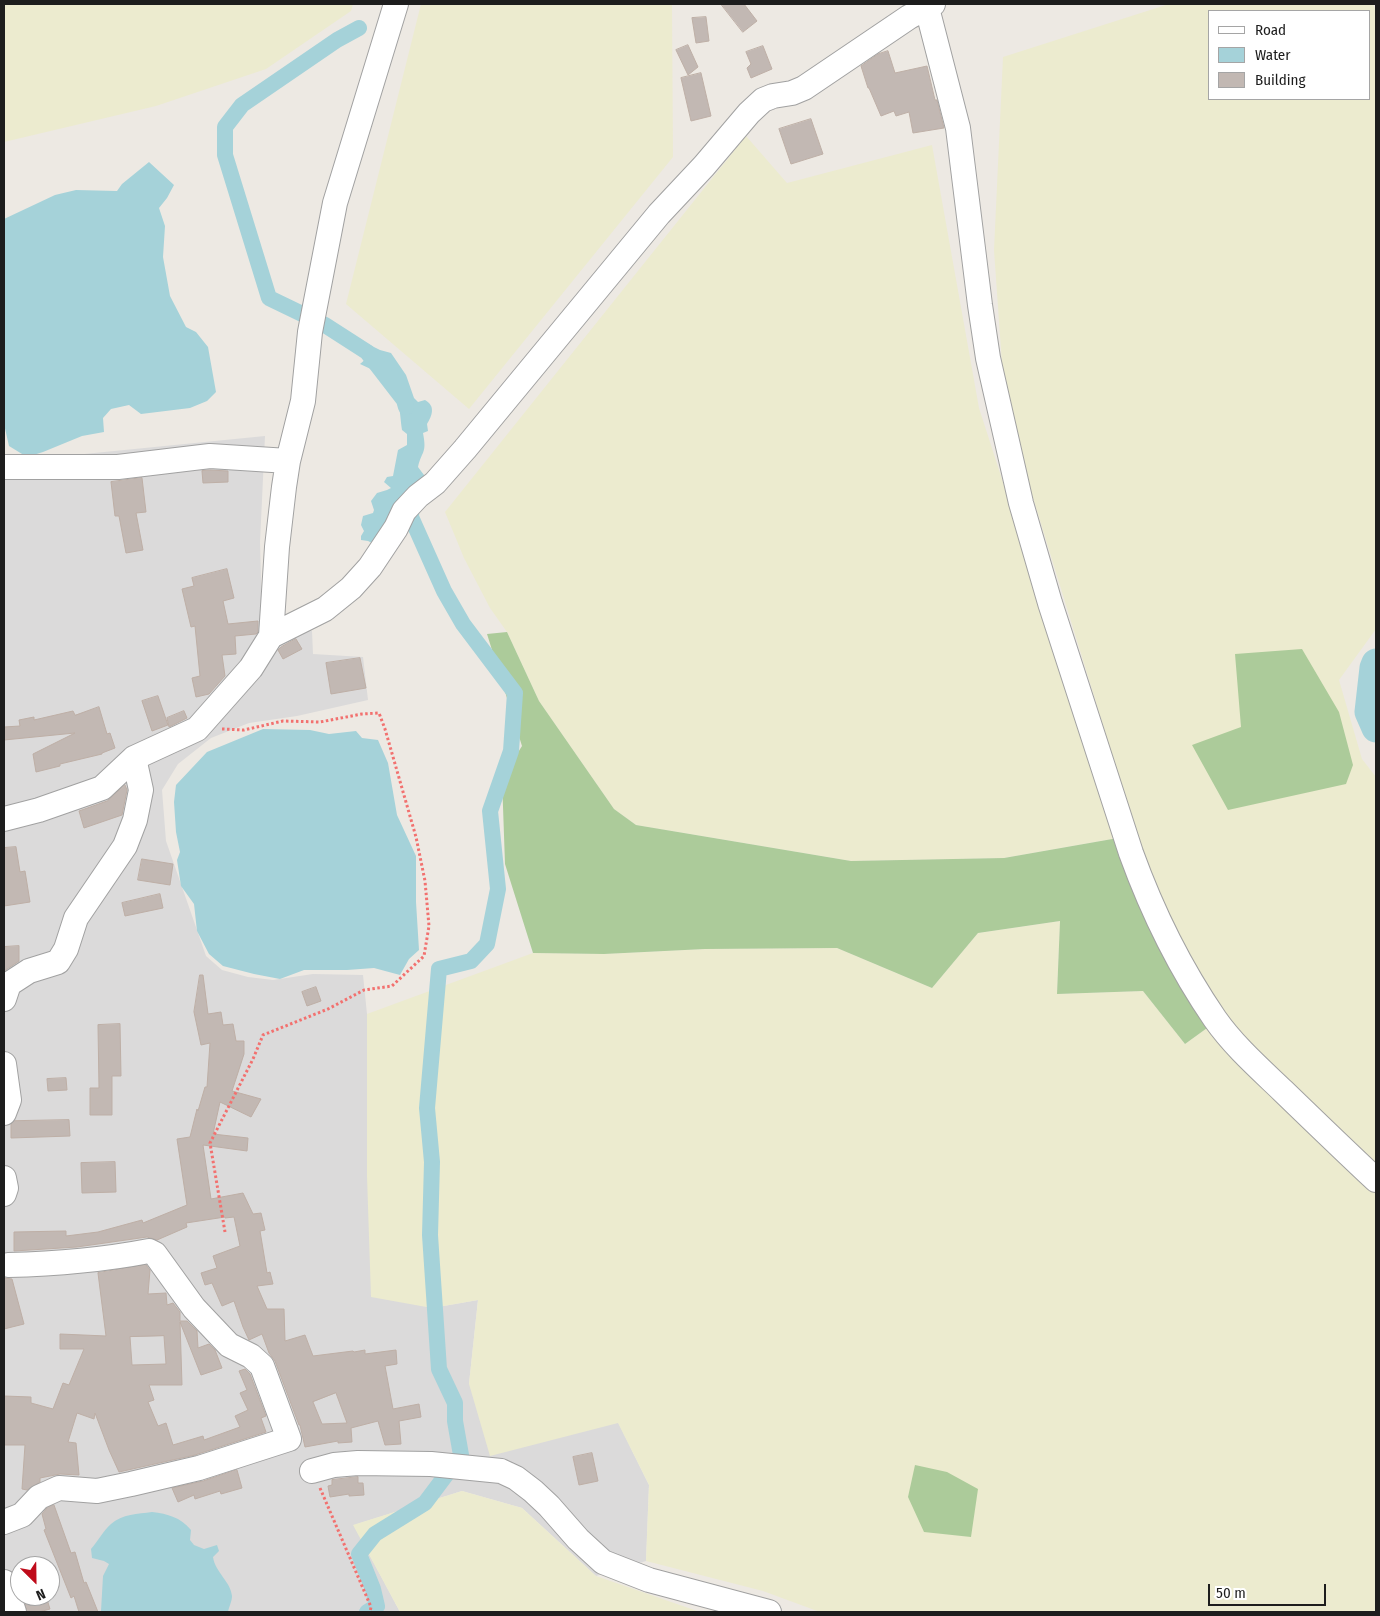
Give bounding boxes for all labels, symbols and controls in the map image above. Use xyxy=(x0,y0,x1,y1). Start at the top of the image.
legend xyxy=(1208,10,1370,100)
text: Road xyxy=(1255,21,1286,39)
text: Water xyxy=(1255,46,1290,64)
text: Building xyxy=(1255,71,1306,89)
north arrow xyxy=(10,1556,60,1606)
scale bar xyxy=(1210,1574,1328,1606)
text: 50 m xyxy=(1216,1584,1246,1602)
text: N xyxy=(33,1585,48,1604)

